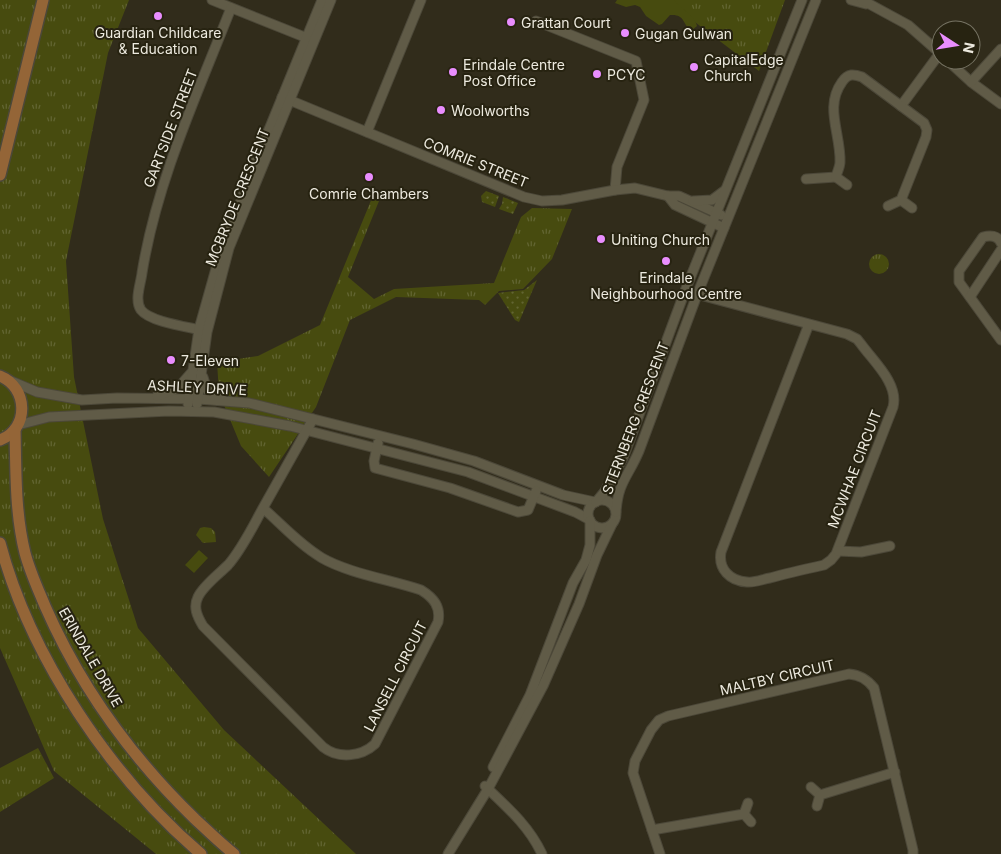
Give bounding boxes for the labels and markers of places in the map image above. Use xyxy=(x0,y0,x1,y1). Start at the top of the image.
marker: Guardian Childcare & Education xyxy=(152,10,164,22)
place label: Grattan Court xyxy=(521,14,611,31)
marker: Grattan Court xyxy=(505,16,517,28)
place label: Guardian Childcare & Education xyxy=(95,24,221,57)
place label: Gugan Gulwan xyxy=(635,25,732,42)
marker: Gugan Gulwan xyxy=(619,27,631,39)
place label: CapitalEdge Church xyxy=(704,51,784,84)
place label: Erindale Centre Post Office xyxy=(463,56,565,89)
marker: CapitalEdge Church xyxy=(688,61,700,73)
marker: Erindale Centre Post Office xyxy=(447,66,459,78)
place label: PCYC xyxy=(607,66,645,83)
marker: PCYC xyxy=(591,68,603,80)
place label: Woolworths xyxy=(451,102,530,119)
marker: Woolworths xyxy=(435,104,447,116)
marker: Comrie Chambers xyxy=(363,171,375,183)
place label: Comrie Chambers xyxy=(309,185,429,202)
place label: Uniting Church xyxy=(611,231,710,248)
marker: Uniting Church xyxy=(595,233,607,245)
marker: Erindale Neighbourhood Centre xyxy=(660,255,672,267)
place label: Erindale Neighbourhood Centre xyxy=(590,269,742,302)
place label: 7-Eleven xyxy=(181,352,239,369)
marker: 7-Eleven xyxy=(165,354,177,366)

